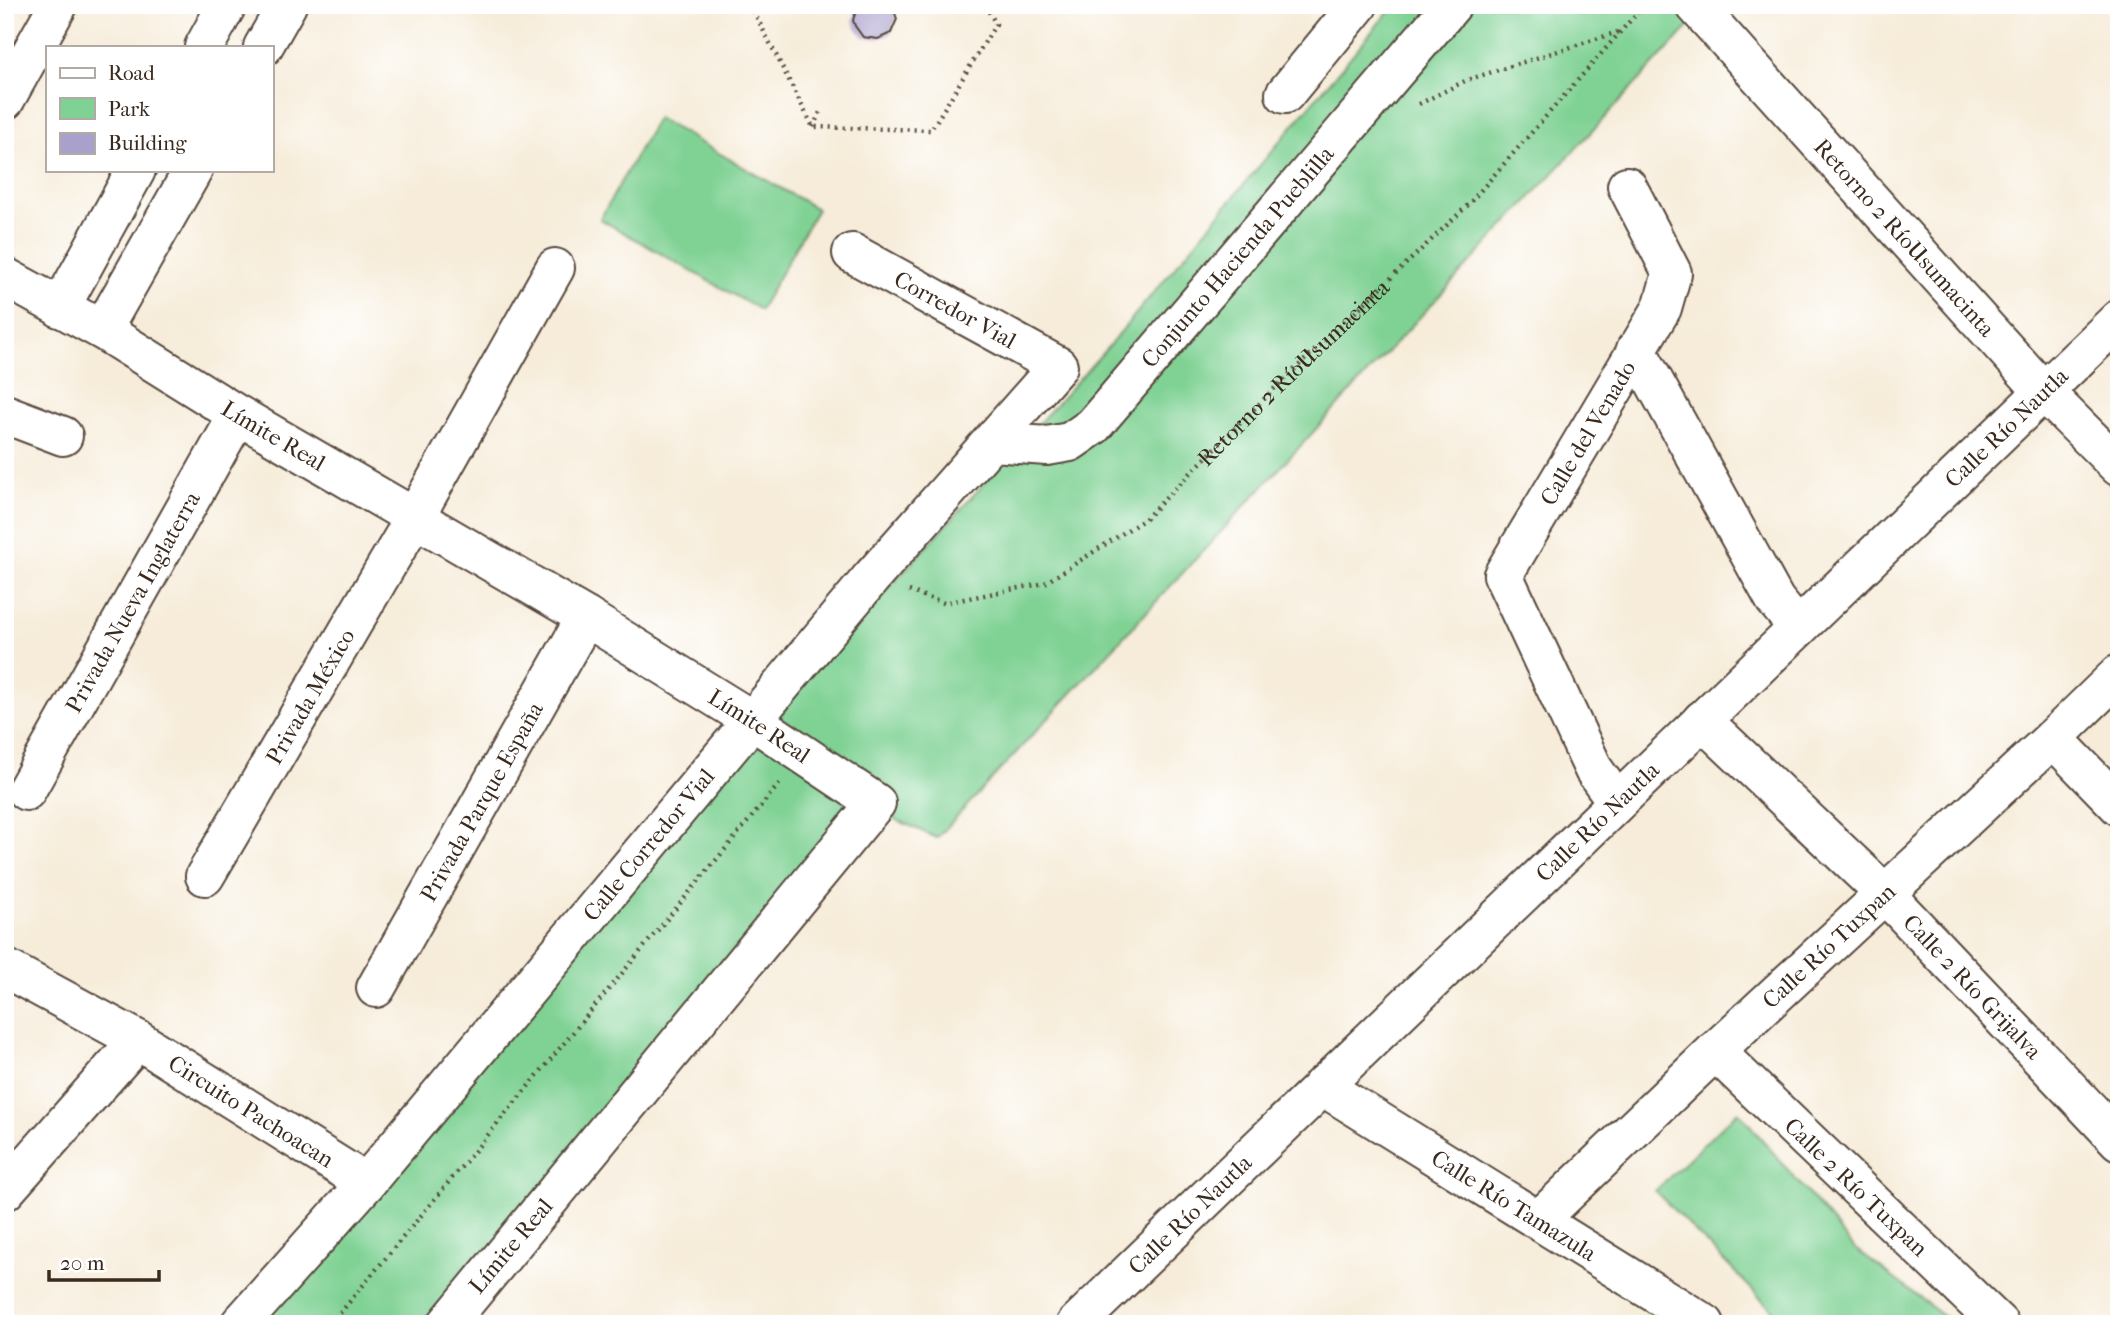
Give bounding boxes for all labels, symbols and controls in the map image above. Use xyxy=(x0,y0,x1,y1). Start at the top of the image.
legend xyxy=(46,46,273,172)
text: Road xyxy=(108,61,155,85)
text: Park xyxy=(108,97,150,121)
text: Building xyxy=(108,131,187,155)
street label: Retorno 2 RíoUsumacinta xyxy=(1809,133,2001,342)
street label: Conjunto Hacienda Pueblilla xyxy=(1136,140,1339,373)
street label: Corredor Vial xyxy=(889,265,1021,355)
street label: Retorno 2 RíoUsumacinta xyxy=(1192,273,1395,472)
street label: Calle del Venado xyxy=(1534,356,1641,510)
street label: Calle Río Nautla xyxy=(1939,362,2074,493)
street label: Límite Real xyxy=(217,395,331,477)
street label: Privada Nueva Inglaterra xyxy=(60,486,206,717)
street label: Privada México xyxy=(260,624,360,769)
street label: Límite Real xyxy=(704,683,816,769)
street label: Privada Parque España xyxy=(414,697,549,906)
street label: Calle Río Nautla xyxy=(1530,756,1665,887)
street label: Calle Corredor Vial xyxy=(577,762,720,926)
street label: Calle Río Tuxpan xyxy=(1757,877,1901,1014)
street label: Calle 2 Río Grijalva xyxy=(1898,909,2048,1065)
street label: Circuito Pachoacan xyxy=(164,1049,340,1173)
street label: Calle 2 Río Tuxpan xyxy=(1779,1112,1934,1262)
street label: Calle Río Tamazula xyxy=(1426,1144,1602,1267)
street label: Calle Río Nautla xyxy=(1123,1149,1257,1280)
street label: Límite Real xyxy=(463,1193,559,1299)
scale bar xyxy=(49,1238,159,1282)
text: 20 m xyxy=(60,1251,105,1275)

